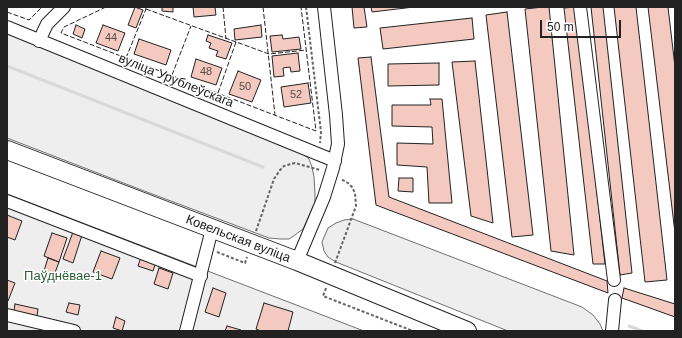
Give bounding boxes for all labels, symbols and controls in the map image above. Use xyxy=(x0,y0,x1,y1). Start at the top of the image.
scale bar xyxy=(542,12,623,38)
text: 50 m xyxy=(547,20,574,34)
house number: 44 xyxy=(105,31,117,45)
street label: вуліца Урублеўскага xyxy=(116,51,236,111)
house number: 48 xyxy=(200,65,212,79)
house number: 50 xyxy=(239,80,251,94)
house number: 52 xyxy=(290,88,302,102)
street label: Ковельская вуліца xyxy=(183,212,293,266)
park label: Паўднёвае-1 xyxy=(24,268,102,284)

